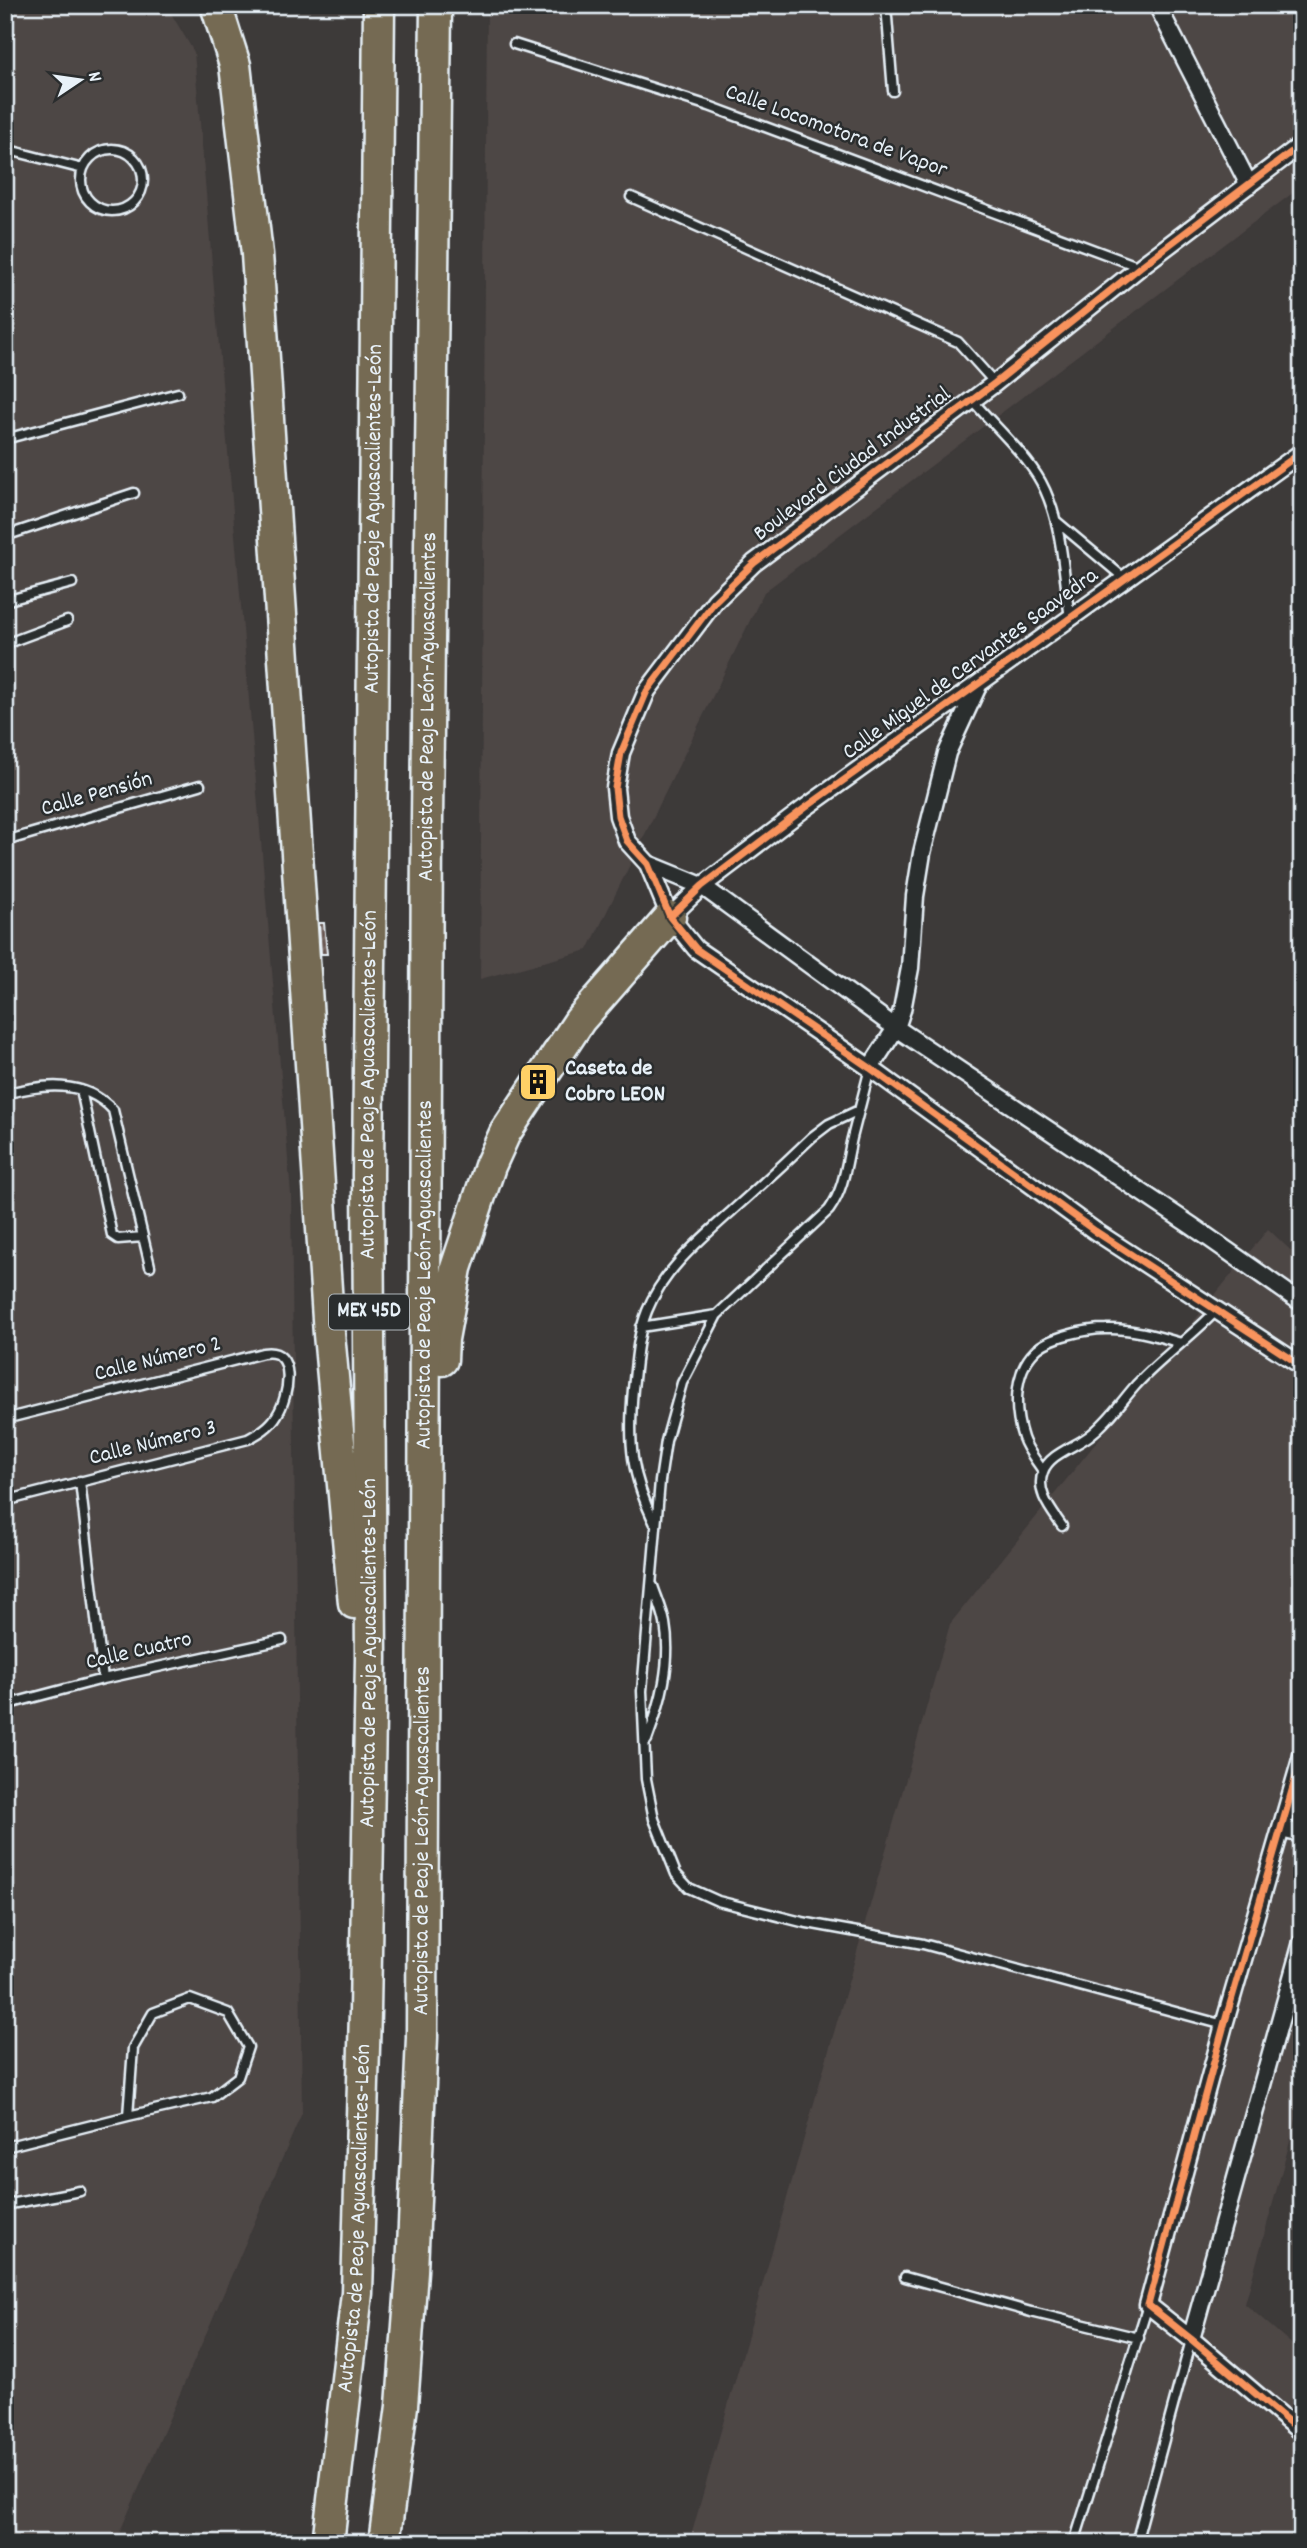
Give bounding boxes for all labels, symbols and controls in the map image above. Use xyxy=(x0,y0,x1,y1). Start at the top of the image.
north arrow xyxy=(46,46,116,116)
text: N xyxy=(79,69,107,85)
street label: Calle Locomotora de Vapor xyxy=(720,76,952,188)
street label: Autopista de Peaje Aguascalientes-León xyxy=(356,344,392,694)
street label: Boulevard Ciudad Industrial xyxy=(747,379,959,551)
street label: Autopista de Peaje León-Aguascalientes xyxy=(410,532,447,882)
street label: Calle Miguel de Cervantes Saavedra xyxy=(836,560,1107,769)
street label: Calle Pensión xyxy=(37,763,157,827)
street label: Autopista de Peaje Aguascalientes-León xyxy=(351,910,387,1260)
place label: Caseta de Cobro LEON xyxy=(565,1053,665,1112)
building icon: Caseta de Cobro LEON xyxy=(517,1061,559,1103)
street label: Autopista de Peaje León-Aguascalientes xyxy=(408,1100,442,1450)
road number: MEX 45D xyxy=(329,1294,409,1330)
street label: Calle Número 2 xyxy=(91,1328,225,1392)
street label: Calle Número 3 xyxy=(86,1412,220,1476)
street label: Autopista de Peaje Aguascalientes-León xyxy=(352,1478,388,1828)
street label: Calle Cuatro xyxy=(83,1624,195,1680)
street label: Autopista de Peaje León-Aguascalientes xyxy=(406,1666,440,2016)
street label: Autopista de Peaje Aguascalientes-León xyxy=(329,2044,381,2395)

